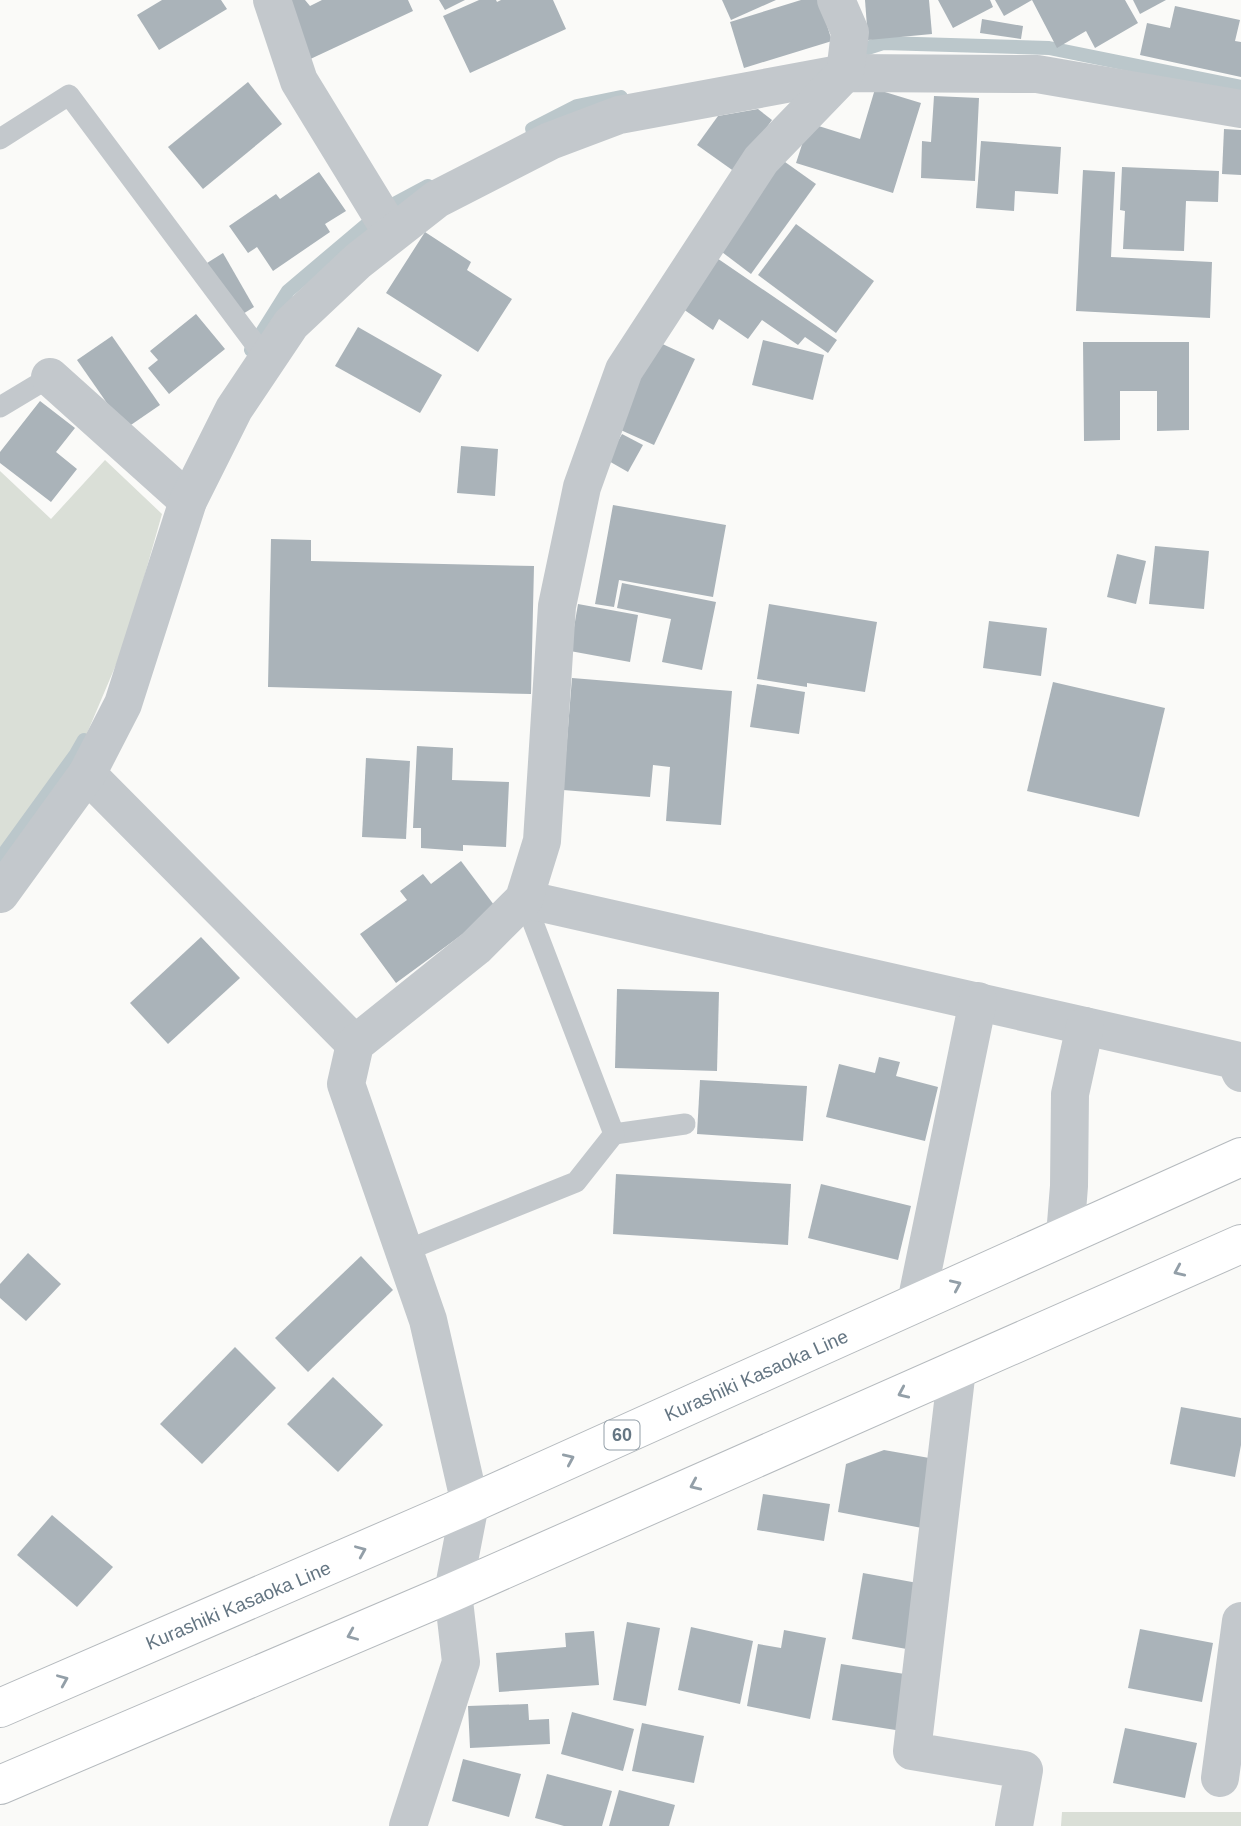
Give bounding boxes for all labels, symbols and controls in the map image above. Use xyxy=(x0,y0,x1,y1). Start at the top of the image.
one-way arrow xyxy=(1173,1263,1186,1277)
one-way arrow xyxy=(948,1279,961,1293)
street label: Kurashiki Kasaoka Line xyxy=(661,1325,851,1425)
one-way arrow xyxy=(898,1385,911,1399)
road number: 60 xyxy=(604,1420,640,1450)
one-way arrow xyxy=(562,1453,575,1467)
one-way arrow xyxy=(690,1477,702,1491)
one-way arrow xyxy=(354,1545,367,1559)
street label: Kurashiki Kasaoka Line xyxy=(143,1557,334,1654)
one-way arrow xyxy=(347,1627,359,1641)
one-way arrow xyxy=(56,1675,68,1689)

